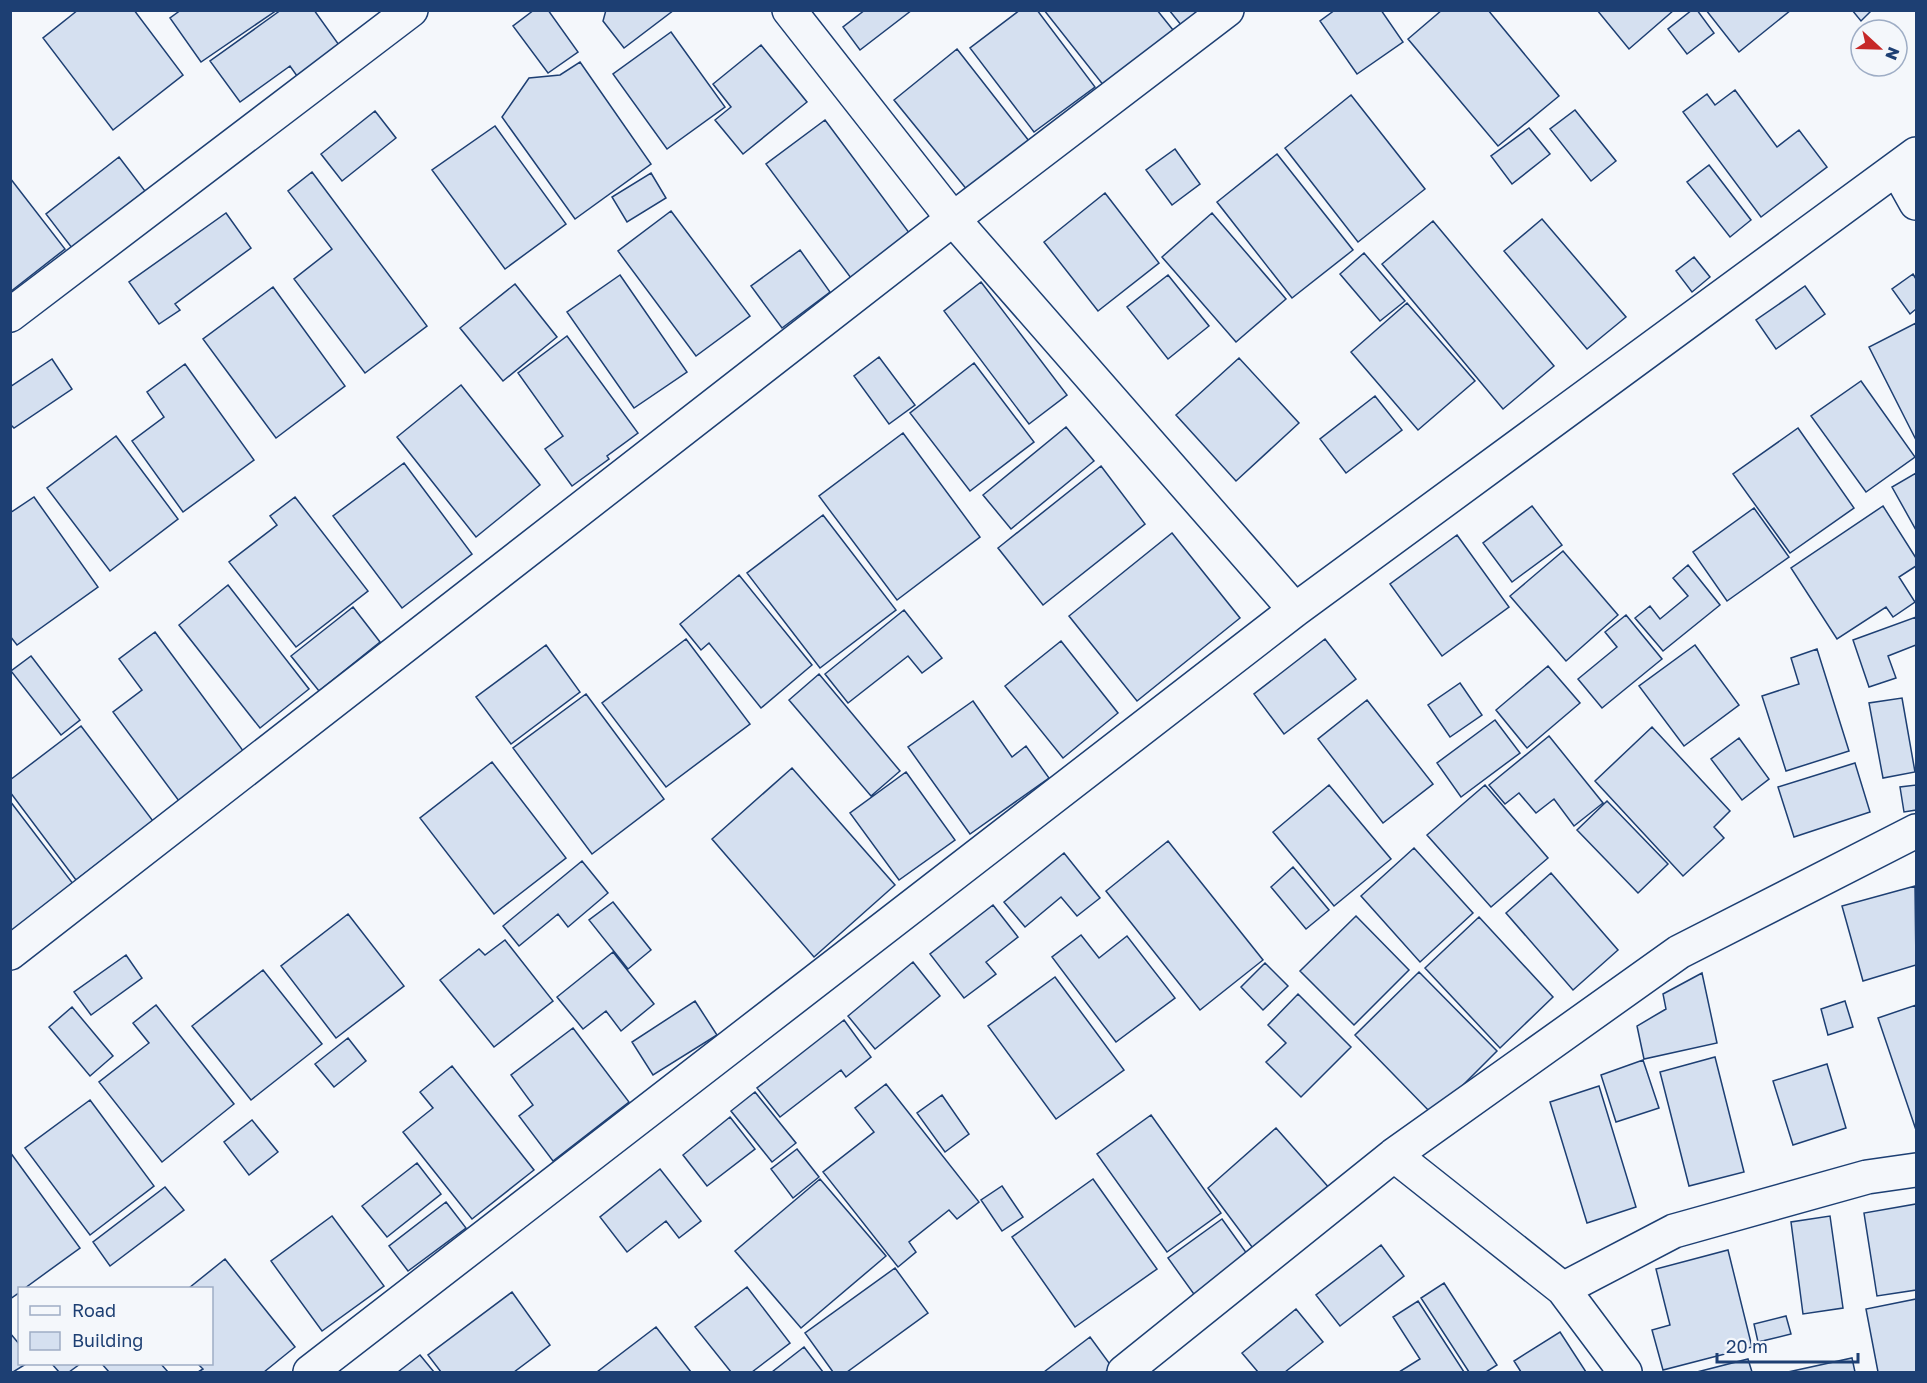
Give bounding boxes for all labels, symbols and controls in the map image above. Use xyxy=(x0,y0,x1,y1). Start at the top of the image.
north arrow xyxy=(1849,18,1909,78)
text: N xyxy=(1881,44,1904,63)
legend xyxy=(18,1287,213,1365)
text: Road xyxy=(72,1299,116,1321)
scale bar xyxy=(1717,1326,1858,1364)
text: Building xyxy=(72,1329,143,1351)
text: 20 m xyxy=(1726,1335,1768,1357)

